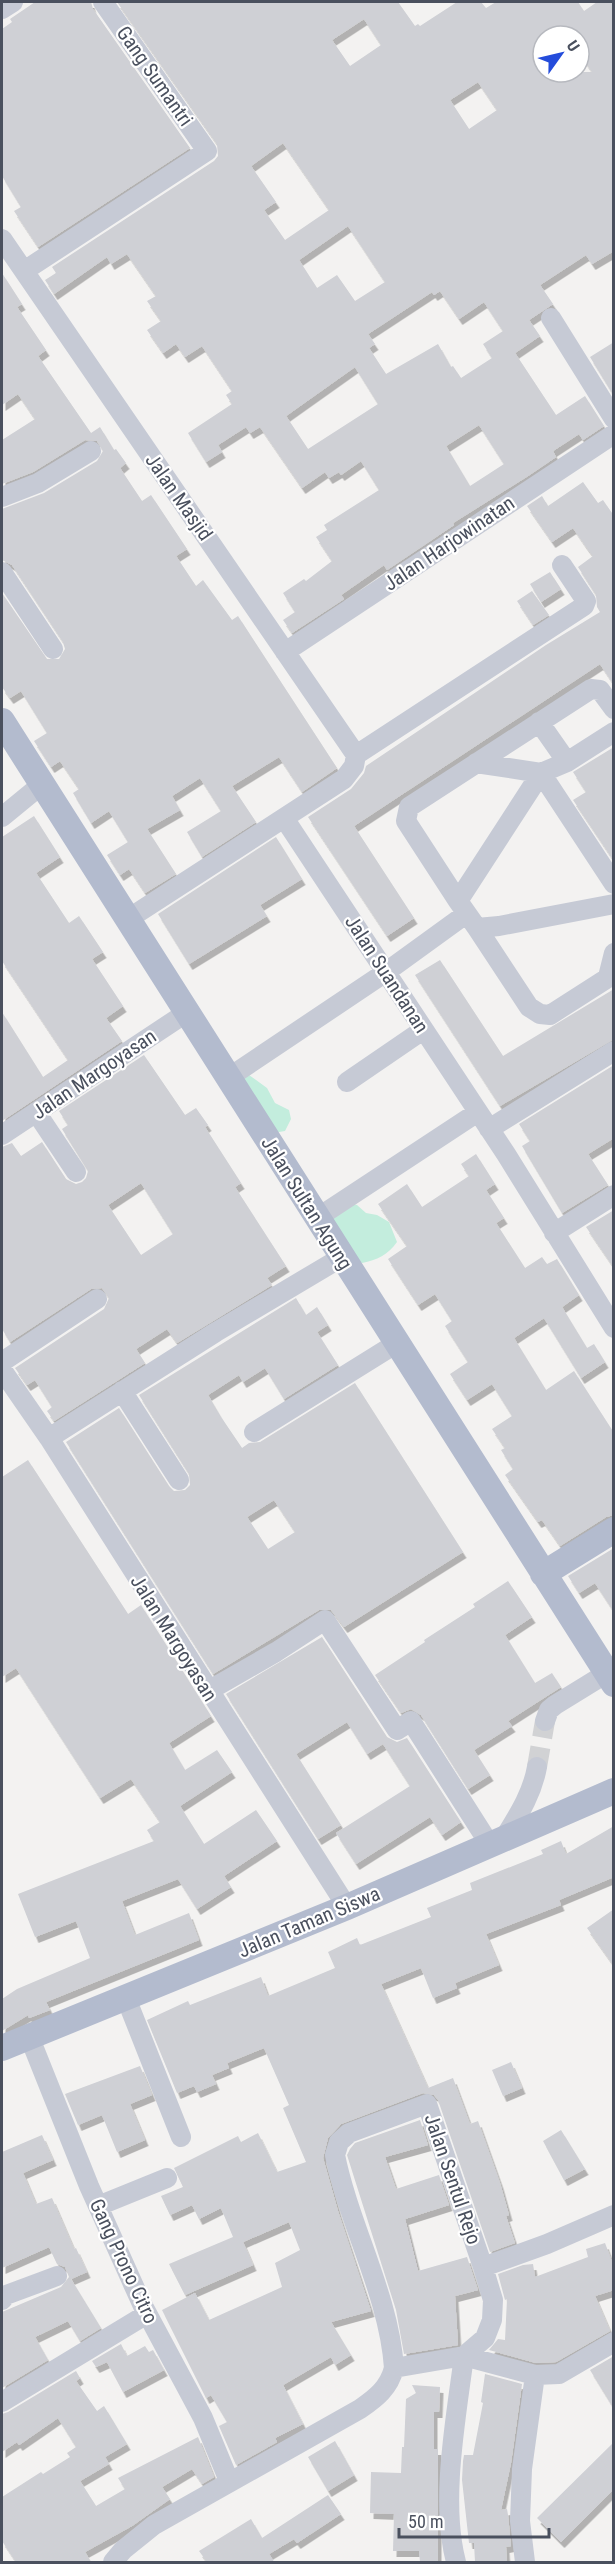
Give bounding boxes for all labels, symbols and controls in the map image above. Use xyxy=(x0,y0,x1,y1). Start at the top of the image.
street label: Gang Sumantri xyxy=(112,21,198,131)
north arrow xyxy=(531,24,591,84)
text: U xyxy=(563,37,583,55)
street label: Jalan Masjid xyxy=(140,449,218,545)
street label: Jalan Harjowinatan xyxy=(379,490,519,596)
street label: Jalan Suandanan xyxy=(340,911,434,1037)
street label: Jalan Margoyasan xyxy=(28,1024,160,1124)
street label: Jalan Sultan Agung xyxy=(256,1132,358,1274)
street label: Jalan Margoyasan xyxy=(126,1570,222,1706)
street label: Jalan Taman Siswa xyxy=(234,1881,384,1963)
street label: Jalan Sentul Rejo xyxy=(419,2111,487,2247)
street label: Gang Prono Citro xyxy=(85,2195,163,2327)
scale bar xyxy=(399,2501,549,2539)
text: 50 m xyxy=(408,2511,443,2532)

